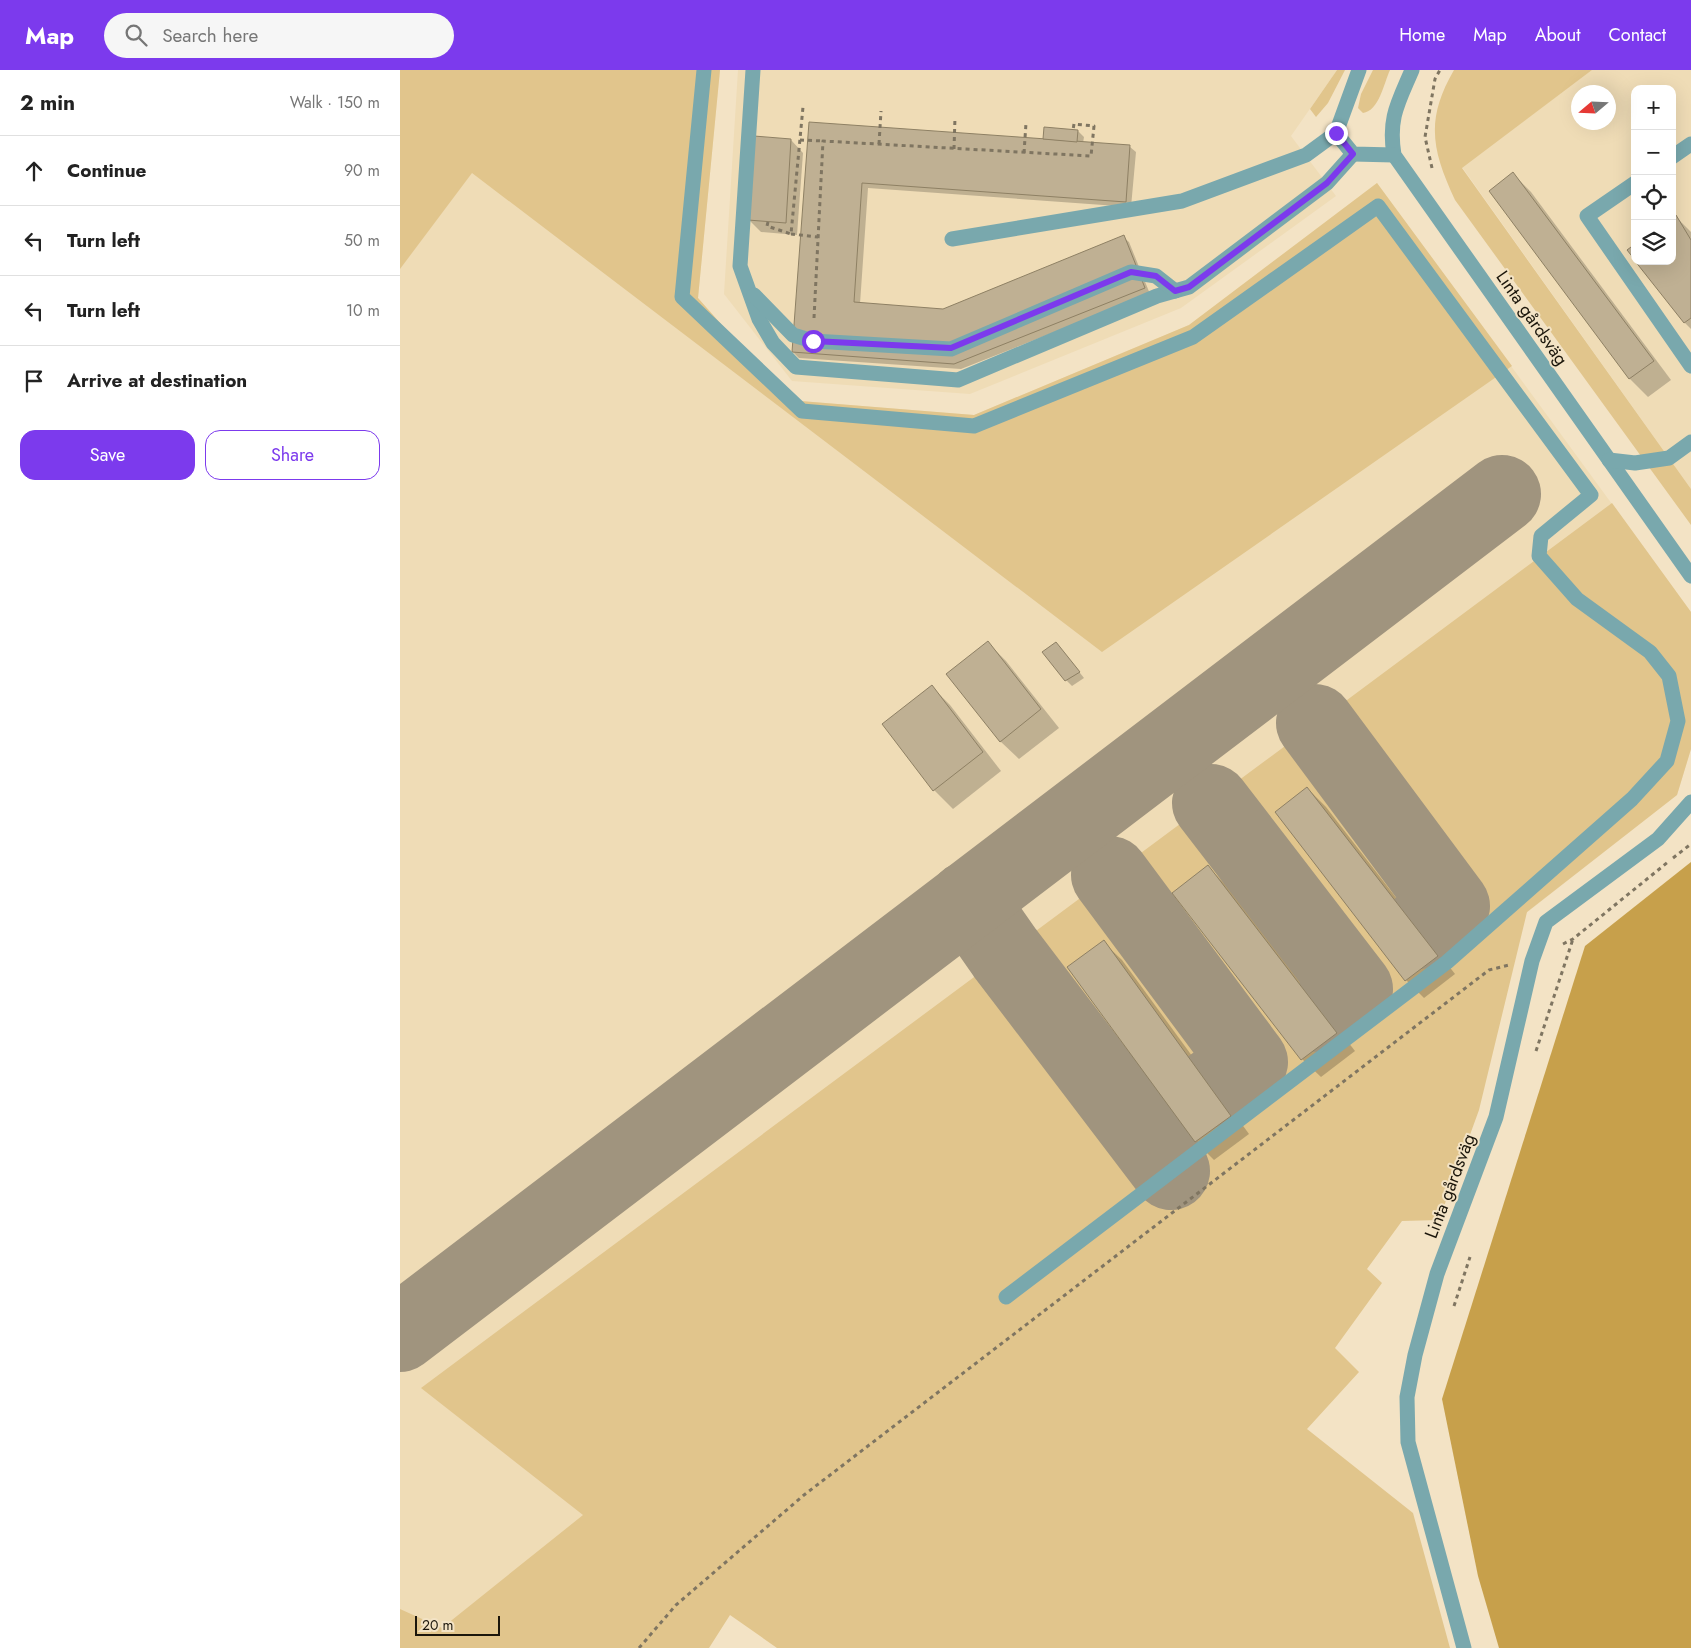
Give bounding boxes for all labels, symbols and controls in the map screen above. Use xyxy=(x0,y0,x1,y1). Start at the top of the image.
search box xyxy=(104,13,454,58)
text: Map xyxy=(25,18,74,53)
icon: search xyxy=(122,21,150,49)
text: Search here xyxy=(162,22,258,49)
text: Home xyxy=(1399,22,1445,48)
text: Map xyxy=(1473,22,1507,48)
text: About xyxy=(1535,22,1580,48)
text: Contact xyxy=(1608,22,1666,48)
north arrow xyxy=(1571,85,1616,130)
map controls xyxy=(1631,85,1676,265)
button: + xyxy=(1631,85,1676,130)
text: 2 min xyxy=(20,88,75,118)
text: Walk · 150 m xyxy=(290,91,380,114)
route end xyxy=(1325,122,1348,145)
button: − xyxy=(1631,130,1676,175)
icon: ahead xyxy=(20,157,48,185)
text: Continue xyxy=(67,157,146,184)
text: 90 m xyxy=(344,159,380,182)
button: locate xyxy=(1631,175,1676,220)
button: layers xyxy=(1631,220,1676,265)
icon: left xyxy=(20,227,48,255)
text: Turn left xyxy=(67,227,140,254)
text: 50 m xyxy=(344,229,380,252)
street label: Linta gårdsväg xyxy=(1490,265,1574,371)
icon: left xyxy=(20,297,48,325)
text: Turn left xyxy=(67,297,140,324)
text: 10 m xyxy=(346,299,380,322)
route start xyxy=(802,330,825,353)
icon: arrive xyxy=(20,367,48,395)
text: Arrive at destination xyxy=(67,367,247,394)
button: Save xyxy=(20,430,195,480)
button: Share xyxy=(205,430,380,480)
street label: Linta gårdsväg xyxy=(1418,1130,1482,1242)
scale bar xyxy=(415,1613,500,1636)
text: 20 m xyxy=(422,1615,454,1635)

